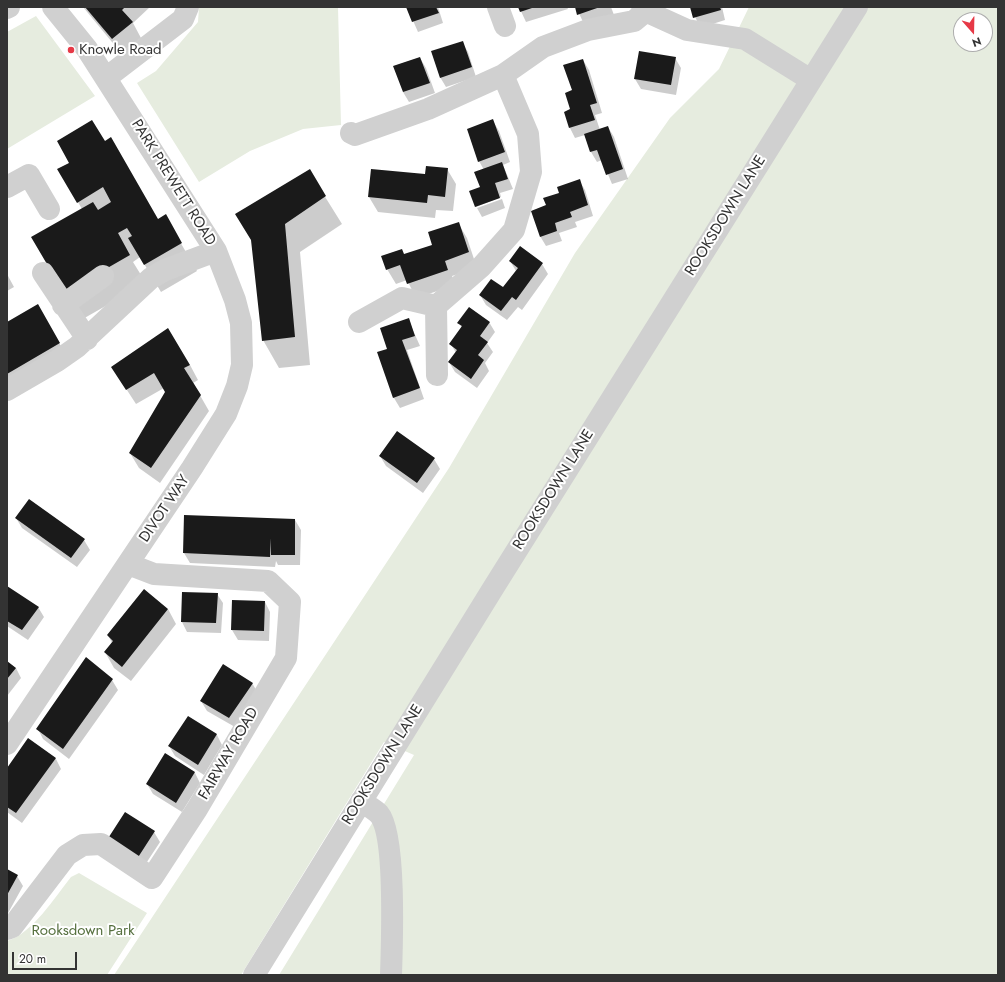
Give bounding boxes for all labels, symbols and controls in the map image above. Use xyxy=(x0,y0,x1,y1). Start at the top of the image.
north arrow xyxy=(953,12,993,52)
text: N xyxy=(970,33,984,51)
place label: Knowle Road xyxy=(79,41,162,59)
marker: Knowle Road xyxy=(66,45,76,55)
street label: PARK PREWETT ROAD xyxy=(127,117,219,249)
street label: ROOKSDOWN LANE xyxy=(682,153,770,279)
street label: ROOKSDOWN LANE xyxy=(510,427,598,553)
street label: DIVOT WAY xyxy=(136,472,194,546)
street label: ROOKSDOWN LANE xyxy=(339,702,427,828)
street label: FAIRWAY ROAD xyxy=(195,705,263,803)
park label: Rooksdown Park xyxy=(31,922,135,940)
scale bar xyxy=(14,944,79,970)
text: 20 m xyxy=(19,950,46,968)

